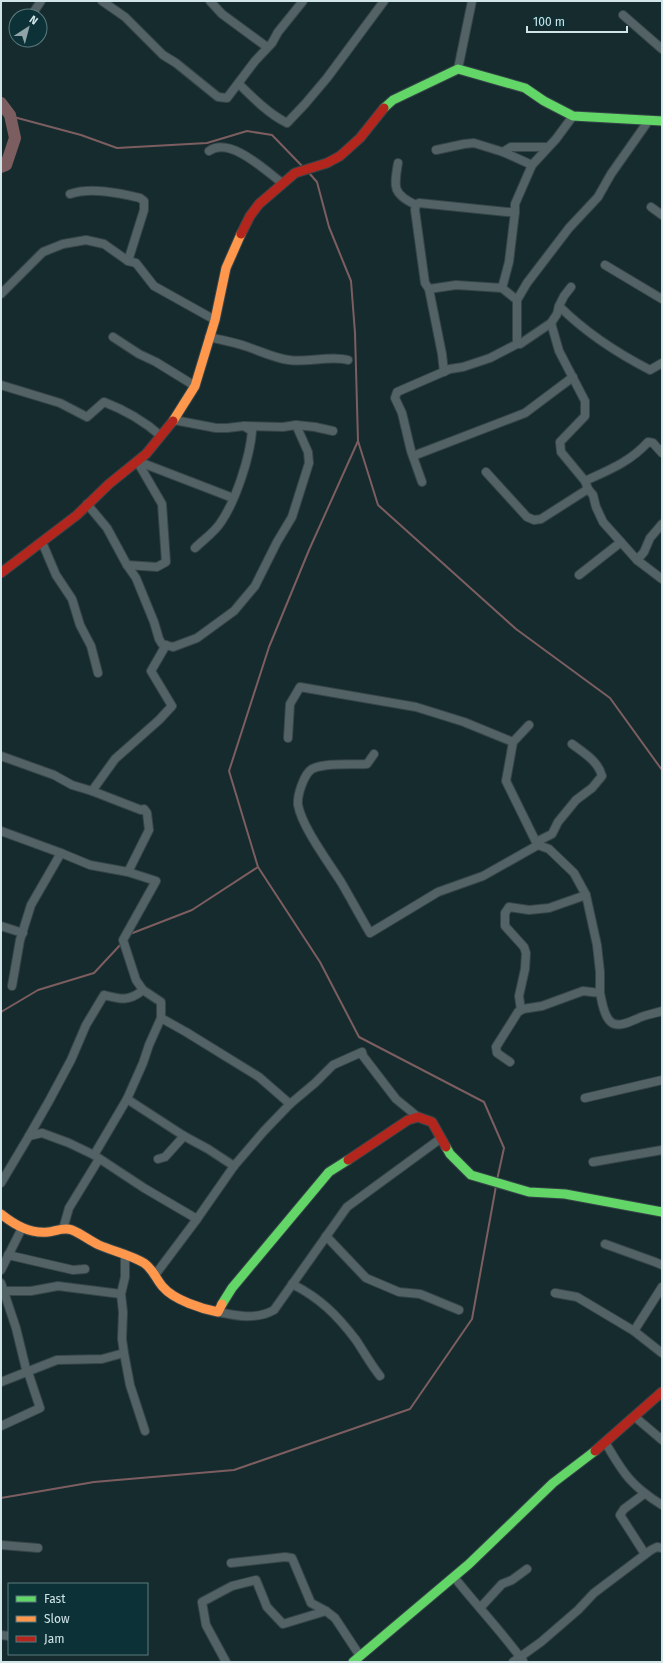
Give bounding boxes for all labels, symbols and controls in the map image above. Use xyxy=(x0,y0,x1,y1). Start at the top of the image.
north arrow xyxy=(8,8,48,48)
scale bar xyxy=(527,8,627,34)
text: N xyxy=(27,13,40,28)
text: 100 m xyxy=(533,15,565,29)
legend xyxy=(8,1583,148,1655)
text: Fast xyxy=(44,1592,66,1606)
text: Slow xyxy=(44,1612,70,1626)
text: Jam xyxy=(44,1632,64,1646)

